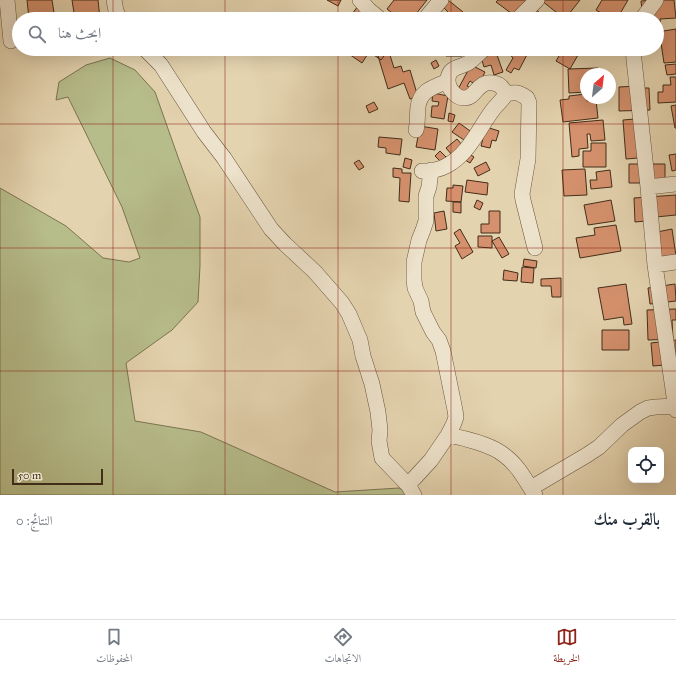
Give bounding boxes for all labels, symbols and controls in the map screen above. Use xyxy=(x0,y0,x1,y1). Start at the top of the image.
search box xyxy=(12,12,664,56)
icon: search xyxy=(26,23,48,45)
text: ابحث هنا xyxy=(58,24,101,42)
north arrow xyxy=(580,68,616,104)
map controls xyxy=(628,447,664,483)
button: locate xyxy=(628,447,664,483)
scale bar xyxy=(12,467,103,486)
text: 50 m xyxy=(18,469,41,482)
text: بالقرب منك xyxy=(594,509,660,530)
text: النتائج: 0 xyxy=(16,513,52,529)
tab: المحفوظات xyxy=(96,626,132,669)
tab: الاتجاهات xyxy=(324,626,361,669)
tab: الخريطة xyxy=(553,626,580,669)

